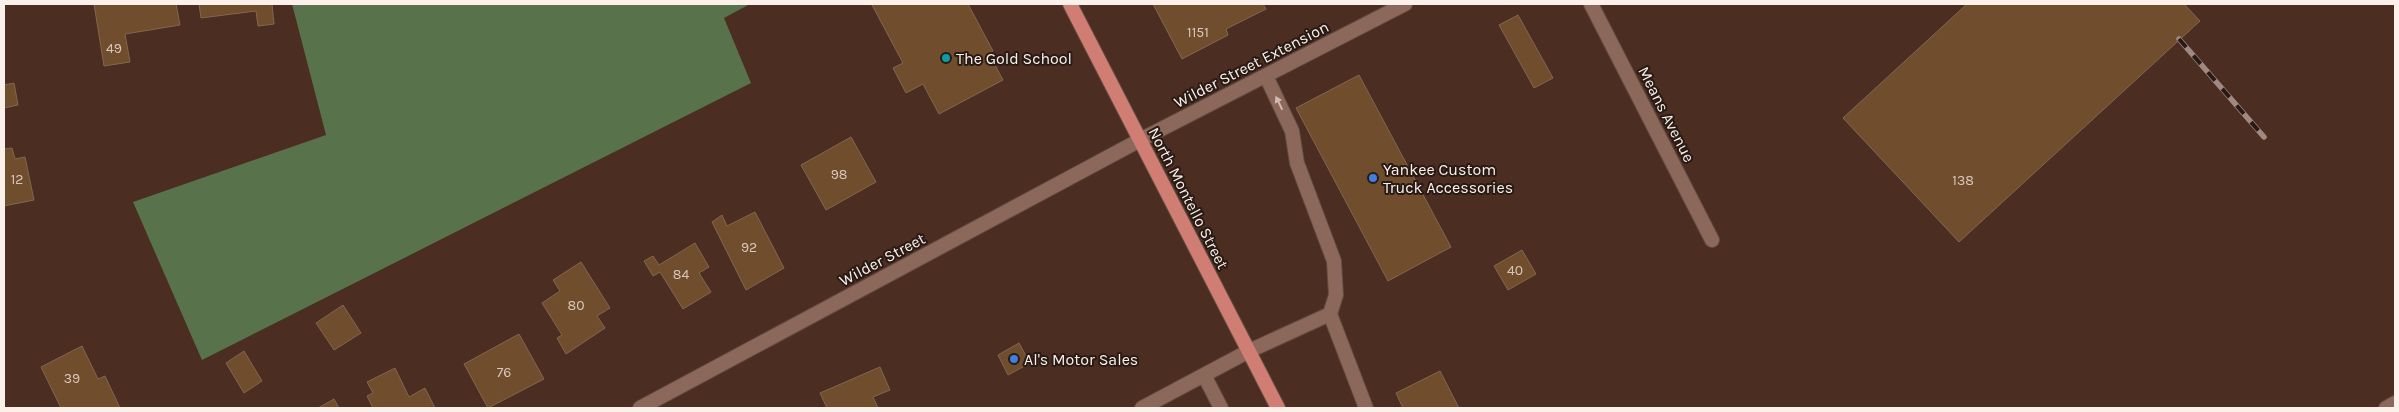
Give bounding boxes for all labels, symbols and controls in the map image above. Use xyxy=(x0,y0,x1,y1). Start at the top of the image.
street label: Wilder Street Extension xyxy=(1171,17,1332,112)
house number: 1151 xyxy=(1187,24,1209,41)
house number: 49 xyxy=(106,40,122,57)
place label: The Gold School xyxy=(956,49,1072,68)
marker: The Gold School xyxy=(940,52,952,64)
street label: Means Avenue xyxy=(1634,63,1699,165)
one-way arrow xyxy=(1275,96,1283,110)
street label: North Montello Street xyxy=(1145,124,1233,272)
place label: Yankee Custom Truck Accessories xyxy=(1383,160,1513,197)
house number: 98 xyxy=(831,166,847,183)
house number: 12 xyxy=(11,171,23,188)
marker: Yankee Custom Truck Accessories xyxy=(1367,172,1379,184)
house number: 138 xyxy=(1952,172,1974,189)
street label: Wilder Street xyxy=(836,229,929,290)
house number: 92 xyxy=(741,239,757,256)
house number: 40 xyxy=(1507,262,1523,279)
house number: 84 xyxy=(673,266,689,283)
house number: 80 xyxy=(568,297,584,314)
place label: Al's Motor Sales xyxy=(1024,350,1138,369)
marker: Al's Motor Sales xyxy=(1008,353,1020,365)
house number: 76 xyxy=(497,364,511,381)
house number: 39 xyxy=(64,370,80,387)

